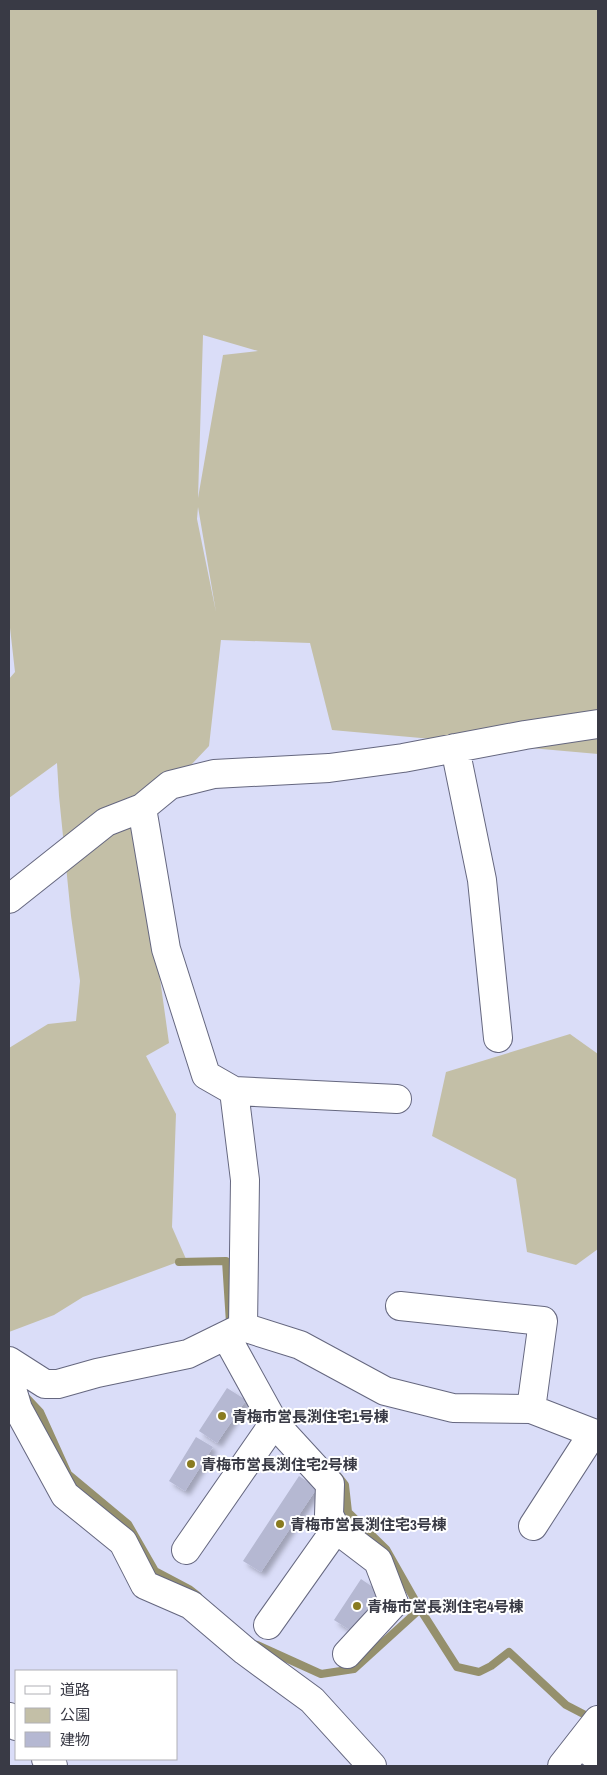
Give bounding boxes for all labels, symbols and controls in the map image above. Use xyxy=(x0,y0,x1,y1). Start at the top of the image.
place label: 青梅市営長渕住宅1号棟 xyxy=(232,1406,389,1427)
marker: 青梅市営長渕住宅1号棟 xyxy=(216,1410,228,1422)
place label: 青梅市営長渕住宅2号棟 xyxy=(201,1454,358,1475)
marker: 青梅市営長渕住宅2号棟 xyxy=(185,1458,197,1470)
place label: 青梅市営長渕住宅3号棟 xyxy=(290,1514,447,1535)
marker: 青梅市営長渕住宅3号棟 xyxy=(274,1518,286,1530)
place label: 青梅市営長渕住宅4号棟 xyxy=(367,1596,524,1617)
marker: 青梅市営長渕住宅4号棟 xyxy=(351,1600,363,1612)
legend xyxy=(15,1670,178,1760)
text: 道路 xyxy=(60,1679,90,1700)
text: 公園 xyxy=(60,1704,90,1725)
text: 建物 xyxy=(60,1729,90,1750)

